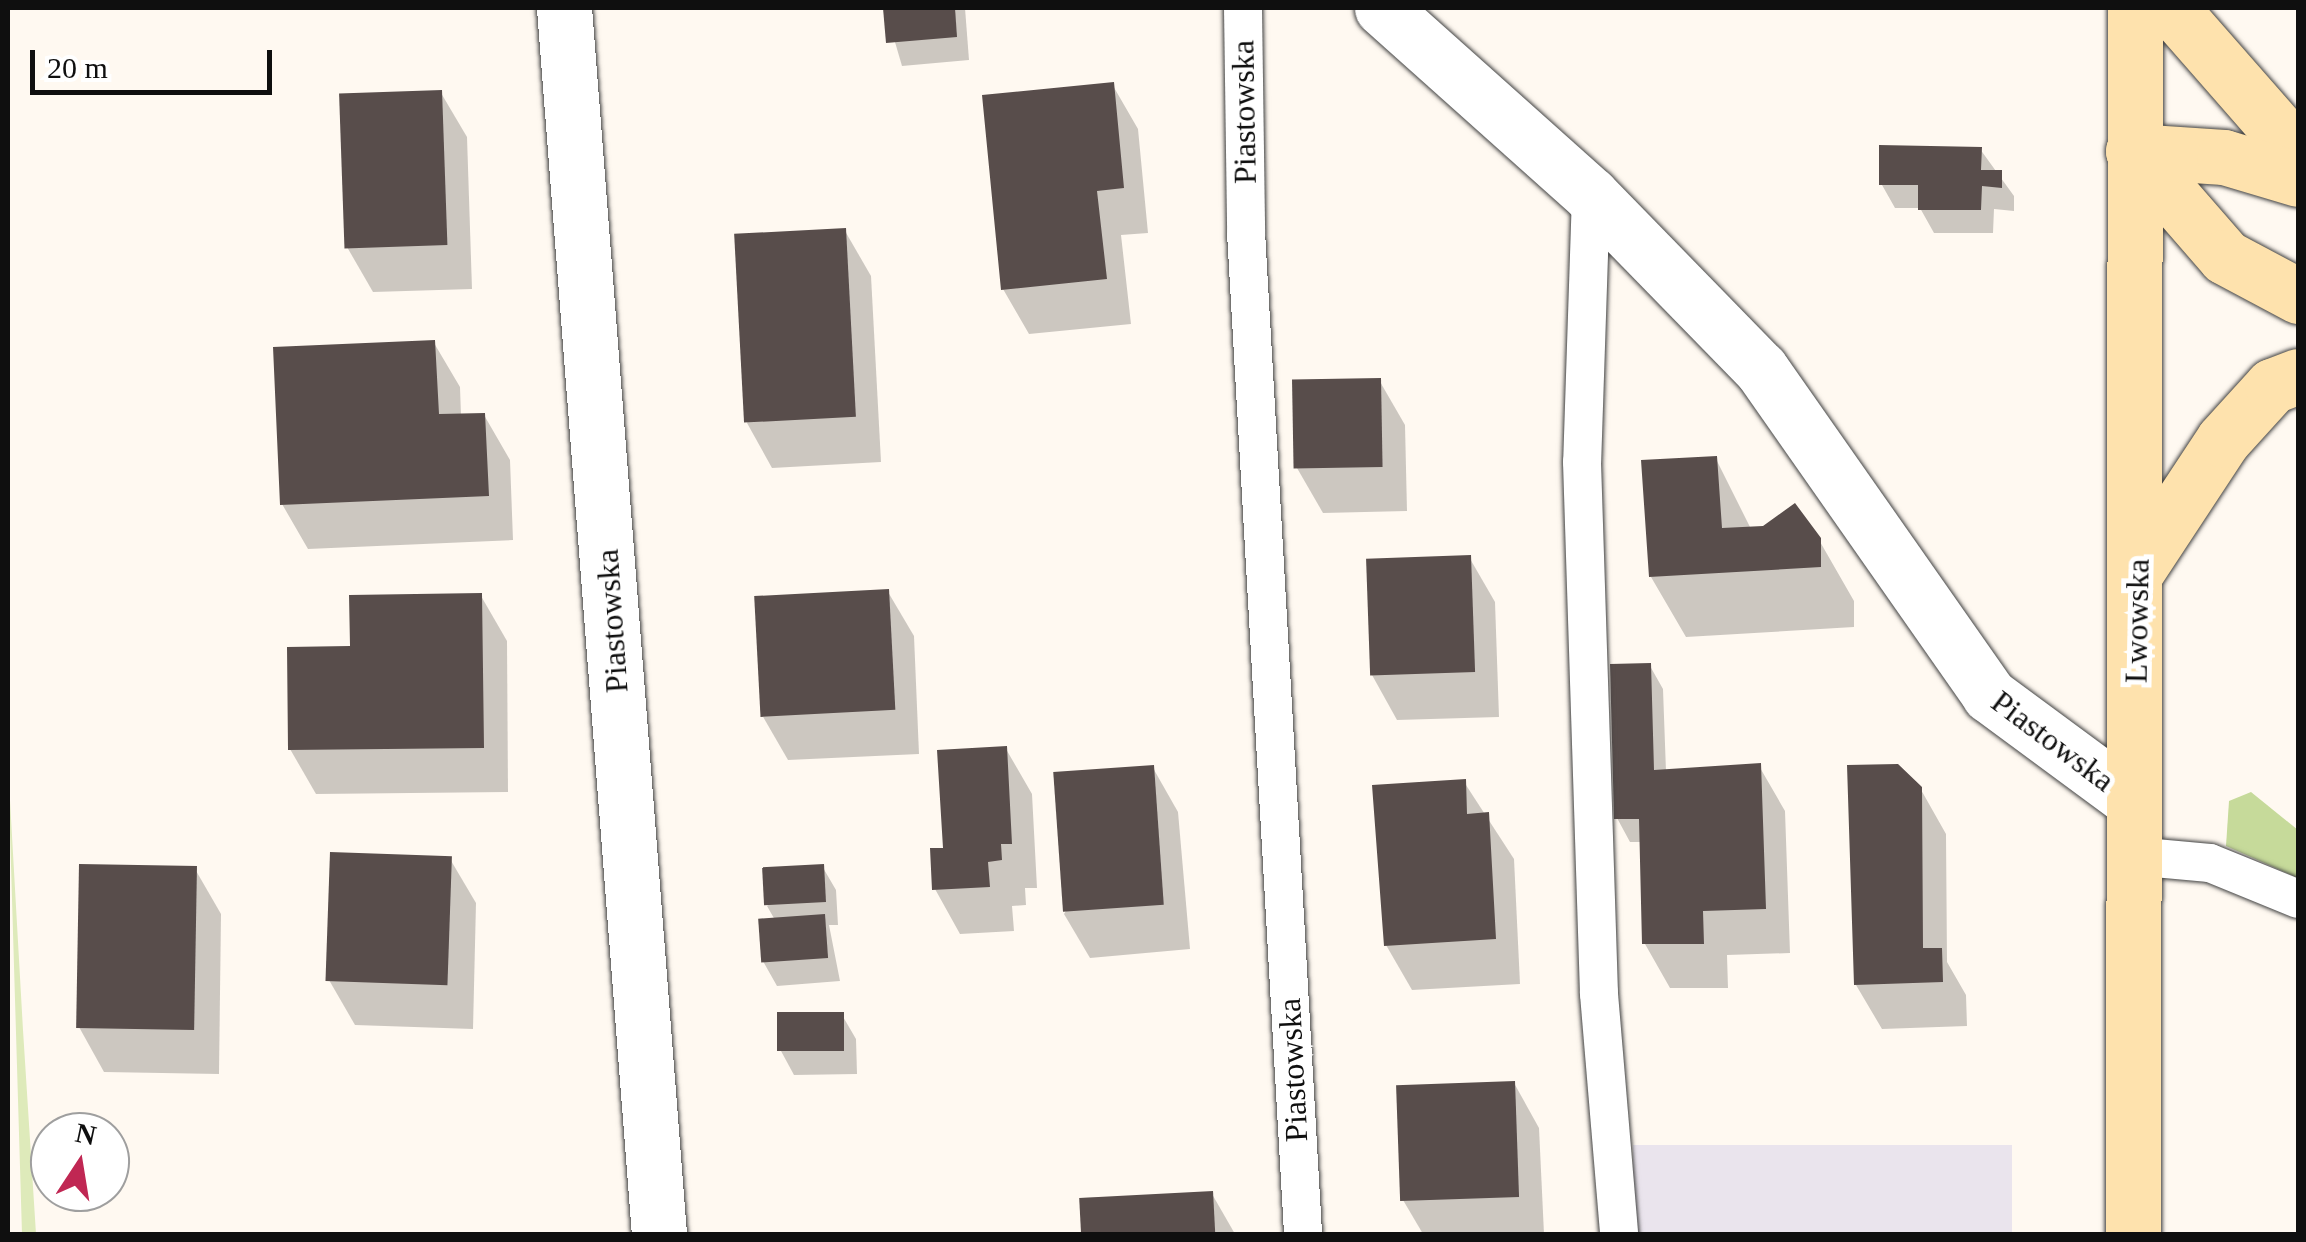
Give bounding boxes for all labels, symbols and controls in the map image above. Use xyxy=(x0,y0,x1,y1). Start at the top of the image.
scale bar xyxy=(35,30,278,92)
street label: Piastowska xyxy=(1224,40,1264,184)
text: 20 m xyxy=(47,51,108,84)
street label: Piastowska xyxy=(588,548,636,694)
street label: Lwowska xyxy=(2117,558,2157,684)
street label: Piastowska xyxy=(1984,682,2122,800)
street label: Piastowska xyxy=(1270,997,1316,1143)
north arrow xyxy=(30,1112,130,1212)
text: N xyxy=(73,1117,99,1151)

